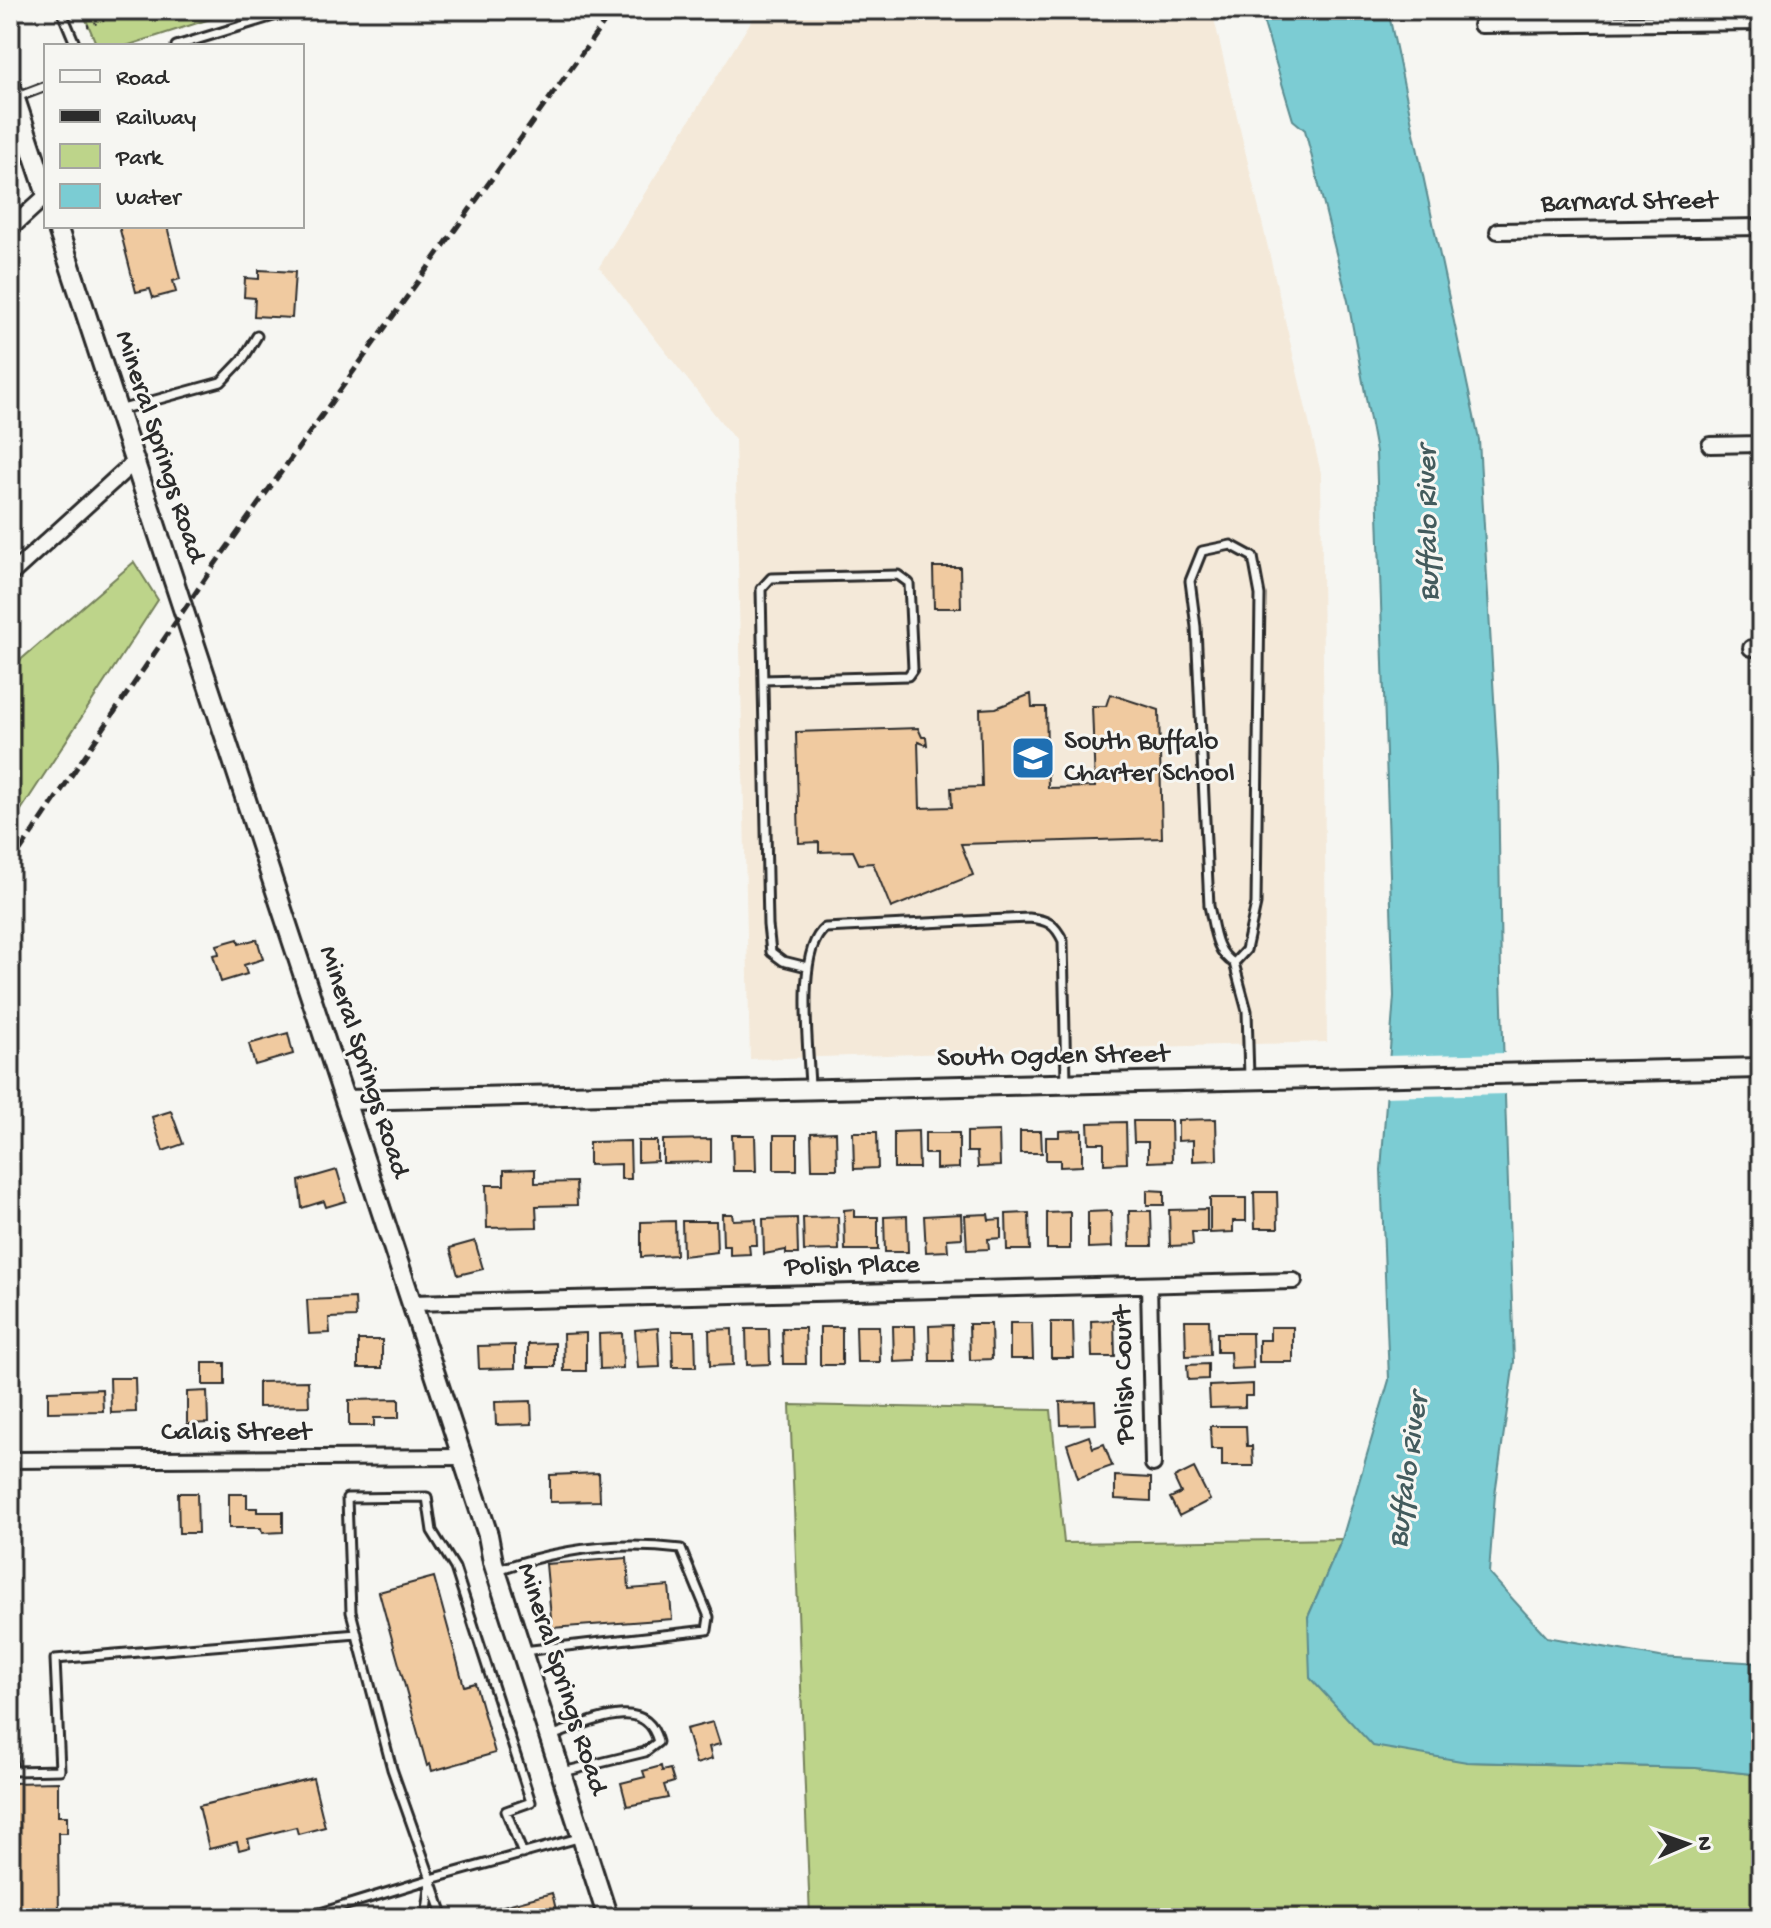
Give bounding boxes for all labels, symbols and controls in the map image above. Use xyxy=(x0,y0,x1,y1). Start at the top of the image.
legend xyxy=(44,44,304,228)
text: Road xyxy=(116,65,170,94)
text: Railway xyxy=(116,105,196,134)
text: Park xyxy=(115,145,164,174)
text: Water xyxy=(116,185,183,214)
street label: Barnard Street xyxy=(1540,185,1720,221)
street label: Mineral Springs Road xyxy=(106,327,213,569)
water label: Buffalo River xyxy=(1411,441,1449,602)
place label: South Buffalo Charter School xyxy=(1064,726,1235,791)
school or university icon: South Buffalo Charter School xyxy=(1009,734,1057,782)
street label: Mineral Springs Road xyxy=(310,942,417,1184)
street label: South Ogden Street xyxy=(937,1038,1172,1076)
street label: Polish Place xyxy=(783,1249,920,1285)
street label: Polish Court xyxy=(1107,1303,1143,1445)
water label: Buffalo River xyxy=(1382,1386,1439,1550)
street label: Calais Street xyxy=(161,1417,314,1450)
street label: Mineral Springs Road xyxy=(508,1559,615,1801)
north arrow xyxy=(1647,1804,1727,1884)
text: N xyxy=(1690,1836,1716,1851)

